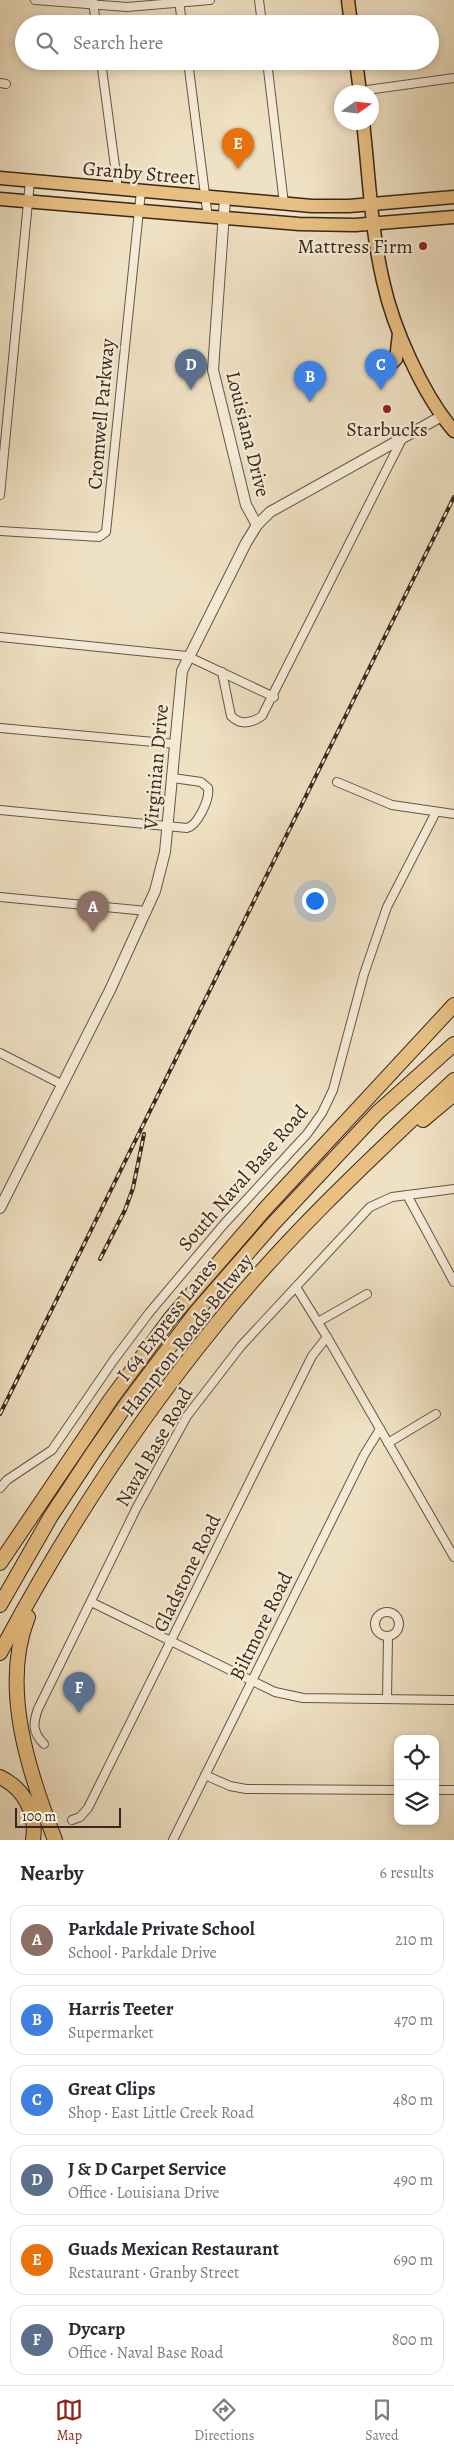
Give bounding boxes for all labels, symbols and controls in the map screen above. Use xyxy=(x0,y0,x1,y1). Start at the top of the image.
search box xyxy=(15,15,439,70)
icon: search xyxy=(33,29,61,57)
text: Search here xyxy=(73,30,163,56)
north arrow xyxy=(334,85,379,130)
pin: E xyxy=(222,128,254,169)
street label: Granby Street xyxy=(82,155,197,191)
place label: Mattress Firm xyxy=(298,233,413,260)
marker: Mattress Firm xyxy=(417,240,429,252)
street label: Cromwell Parkway xyxy=(81,336,121,491)
pin: D xyxy=(175,349,207,390)
pin: C xyxy=(365,349,397,390)
pin: B xyxy=(294,361,326,402)
street label: Louisiana Drive xyxy=(219,368,277,500)
marker: Starbucks xyxy=(381,403,393,415)
place label: Starbucks xyxy=(346,416,428,443)
street label: Virginian Drive xyxy=(137,703,175,832)
your location xyxy=(302,888,328,914)
pin: A xyxy=(77,891,109,932)
street label: South Naval Base Road xyxy=(172,1099,314,1257)
street label: Hampton Roads Beltway xyxy=(115,1247,260,1422)
street label: I 64 Express Lanes xyxy=(110,1253,224,1387)
street label: Naval Base Road xyxy=(109,1382,199,1512)
street label: Gladstone Road xyxy=(147,1509,227,1637)
street label: Biltmore Road xyxy=(223,1567,299,1685)
pin: F xyxy=(63,1672,95,1713)
map controls xyxy=(394,1735,439,1825)
button: locate xyxy=(394,1735,439,1780)
button: layers xyxy=(394,1780,439,1825)
scale bar xyxy=(15,1805,121,1828)
text: 100 m xyxy=(22,1807,56,1826)
text: Nearby xyxy=(20,1859,83,1887)
text: 6 results xyxy=(380,1862,434,1884)
text: Parkdale Private School xyxy=(68,1916,255,1942)
text: A xyxy=(32,1929,42,1951)
text: 210 m xyxy=(395,1929,433,1951)
text: School · Parkdale Drive xyxy=(68,1942,217,1964)
text: Harris Teeter xyxy=(68,1996,174,2022)
text: B xyxy=(32,2009,42,2031)
text: 470 m xyxy=(394,2009,433,2031)
text: Supermarket xyxy=(68,2022,154,2044)
text: Great Clips xyxy=(68,2076,156,2102)
text: C xyxy=(32,2089,42,2111)
text: 480 m xyxy=(393,2089,433,2111)
text: Shop · East Little Creek Road xyxy=(68,2102,254,2124)
text: J & D Carpet Service xyxy=(68,2156,226,2182)
text: D xyxy=(31,2169,43,2191)
text: 490 m xyxy=(393,2169,433,2191)
text: Office · Louisiana Drive xyxy=(68,2182,219,2204)
text: Guads Mexican Restaurant xyxy=(68,2236,279,2262)
text: E xyxy=(32,2249,42,2271)
text: 690 m xyxy=(393,2249,433,2271)
text: Restaurant · Granby Street xyxy=(68,2262,239,2284)
text: Dycarp xyxy=(68,2316,125,2342)
text: F xyxy=(33,2329,41,2351)
text: 800 m xyxy=(392,2329,433,2351)
text: Office · Naval Base Road xyxy=(68,2342,223,2364)
tab: Map xyxy=(55,2396,83,2445)
tab: Directions xyxy=(194,2396,254,2445)
tab: Saved xyxy=(365,2396,399,2445)

